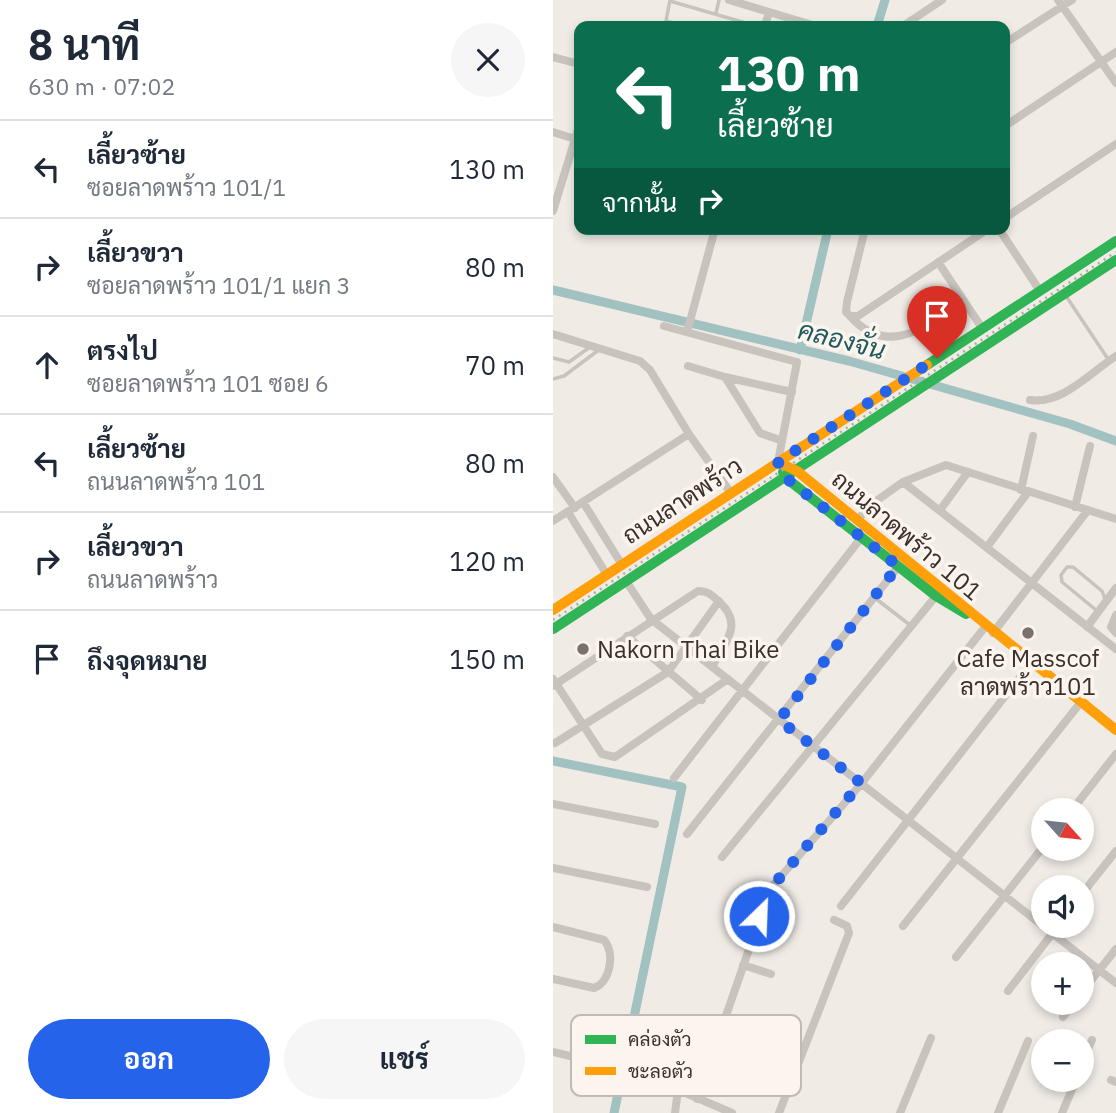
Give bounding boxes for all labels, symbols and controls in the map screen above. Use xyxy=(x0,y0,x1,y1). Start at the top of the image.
text: 8 นาที xyxy=(28,17,140,72)
button: close xyxy=(451,23,525,97)
text: 130 m xyxy=(717,41,861,104)
icon: left xyxy=(602,49,693,140)
text: 630 m · 07:02 xyxy=(28,71,175,101)
text: เลี้ยวซ้าย xyxy=(717,104,834,146)
text: เลี้ยวซ้าย xyxy=(87,137,186,171)
icon: left xyxy=(28,150,66,188)
text: 130 m xyxy=(449,152,525,186)
text: ซอยลาดพร้าว 101/1 xyxy=(87,172,286,202)
icon: right xyxy=(691,182,729,220)
text: จากนั้น xyxy=(602,185,677,219)
text: เลี้ยวขวา xyxy=(87,235,184,269)
icon: right xyxy=(28,248,66,286)
text: 80 m xyxy=(465,250,525,284)
text: ซอยลาดพร้าว 101/1 แยก 3 xyxy=(87,270,350,300)
pin xyxy=(907,286,967,358)
icon: arrive xyxy=(918,297,956,335)
water label: คลองจั่น xyxy=(795,309,890,366)
text: ตรงไป xyxy=(87,333,158,367)
icon: ahead xyxy=(28,346,66,384)
text: 70 m xyxy=(465,348,525,382)
text: ซอยลาดพร้าว 101 ซอย 6 xyxy=(87,368,329,398)
text: เลี้ยวซ้าย xyxy=(87,431,186,465)
icon: left xyxy=(28,444,66,482)
text: 80 m xyxy=(465,446,525,480)
street label: ถนนลาดพร้าว xyxy=(616,449,748,551)
street label: ถนนลาดพร้าว 101 xyxy=(825,463,989,607)
text: ถนนลาดพร้าว 101 xyxy=(87,466,265,496)
text: เลี้ยวขวา xyxy=(87,529,184,563)
icon: right xyxy=(28,542,66,580)
text: 120 m xyxy=(449,544,525,578)
text: ถนนลาดพร้าว xyxy=(87,564,218,594)
marker: Cafe Masscof ลาดพร้าว101 xyxy=(1020,625,1036,641)
place label: Nakorn Thai Bike xyxy=(597,633,780,665)
icon: arrive xyxy=(28,640,66,678)
marker: Nakorn Thai Bike xyxy=(575,641,591,657)
text: 150 m xyxy=(449,642,525,676)
place label: Cafe Masscof ลาดพร้าว101 xyxy=(957,642,1100,702)
text: ถึงจุดหมาย xyxy=(87,643,208,677)
north arrow xyxy=(1031,798,1094,861)
map controls xyxy=(1031,798,1094,1092)
button: sound xyxy=(1031,875,1094,938)
position arrow xyxy=(722,879,796,953)
button: + xyxy=(1031,952,1094,1015)
legend xyxy=(571,1015,801,1096)
button: ออก xyxy=(28,1019,270,1099)
button: แชร์ xyxy=(284,1019,525,1099)
text: คล่องตัว xyxy=(628,1027,692,1051)
button: − xyxy=(1031,1029,1094,1092)
text: ชะลอตัว xyxy=(628,1059,693,1083)

